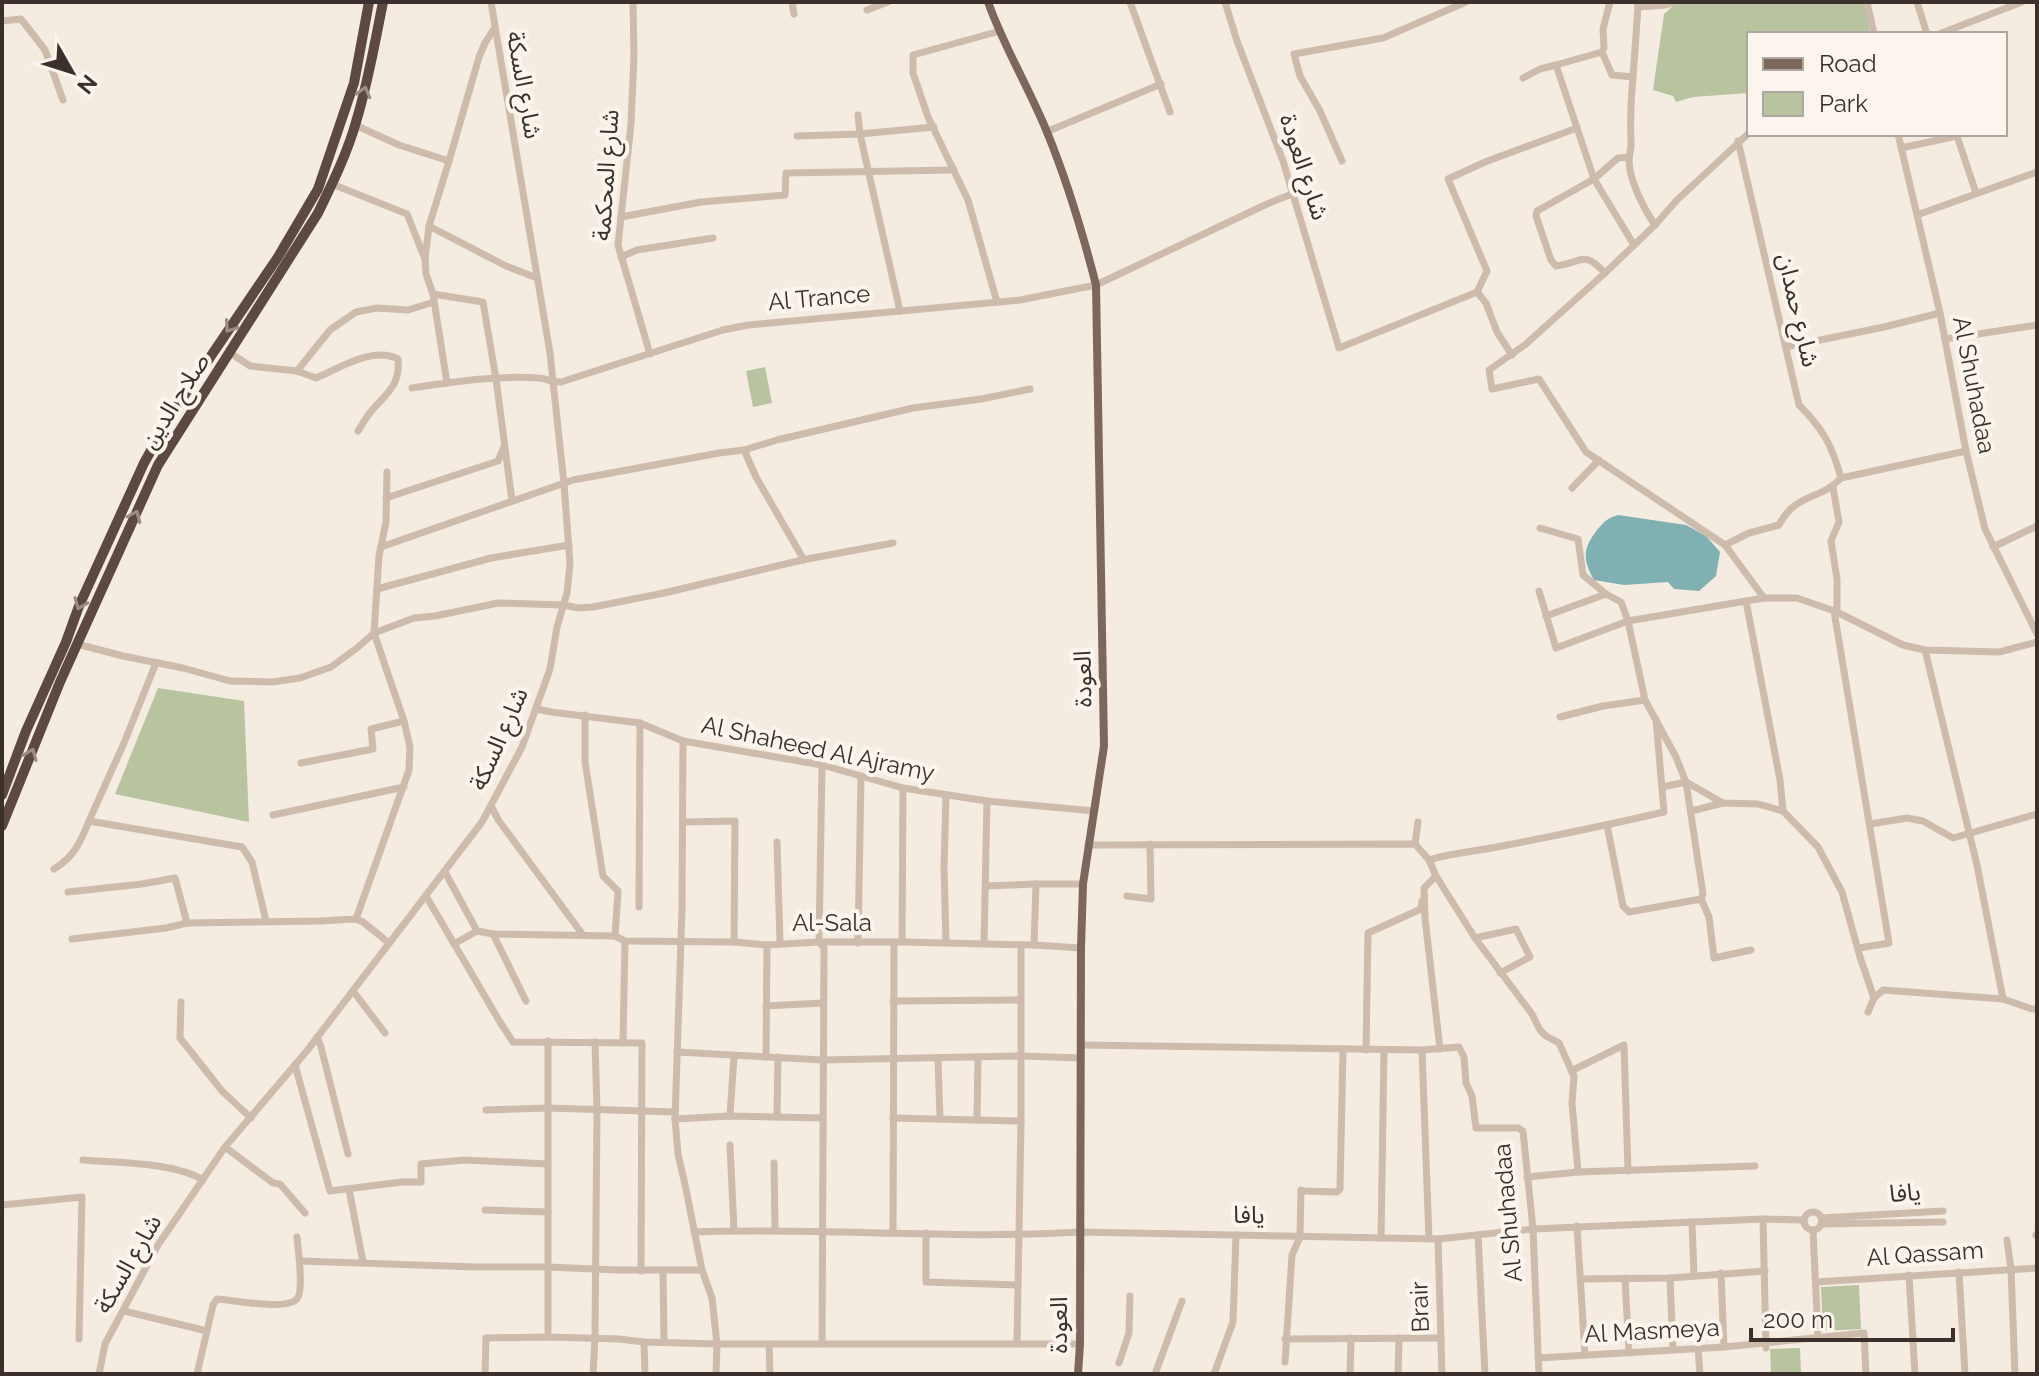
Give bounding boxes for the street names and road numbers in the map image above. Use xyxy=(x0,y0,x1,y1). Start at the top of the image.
street label: شارع السكة xyxy=(498,29,548,142)
street label: شارع المحكمة xyxy=(586,108,628,242)
street label: شارع العودة xyxy=(1271,110,1335,224)
street label: شارع حمدان xyxy=(1768,250,1826,370)
street label: Al Trance xyxy=(767,279,871,316)
street label: Al Shuhadaa xyxy=(1947,314,2002,456)
street label: صلاح الدين xyxy=(134,348,218,455)
street label: العودة xyxy=(1068,650,1097,708)
street label: شارع السكة xyxy=(463,683,537,796)
street label: Al Shaheed Al Ajramy xyxy=(699,710,937,787)
street label: Al-Sala xyxy=(792,908,872,937)
street label: Al Shuhadaa xyxy=(1487,1142,1528,1284)
street label: يافا xyxy=(1888,1177,1922,1208)
street label: يافا xyxy=(1233,1200,1265,1229)
street label: شارع السكة xyxy=(88,1209,170,1320)
street label: Al Qassam xyxy=(1865,1235,1985,1272)
street label: Brair xyxy=(1404,1280,1435,1333)
street label: العودة xyxy=(1044,1297,1073,1353)
street label: Al Masmeya xyxy=(1584,1312,1720,1349)

